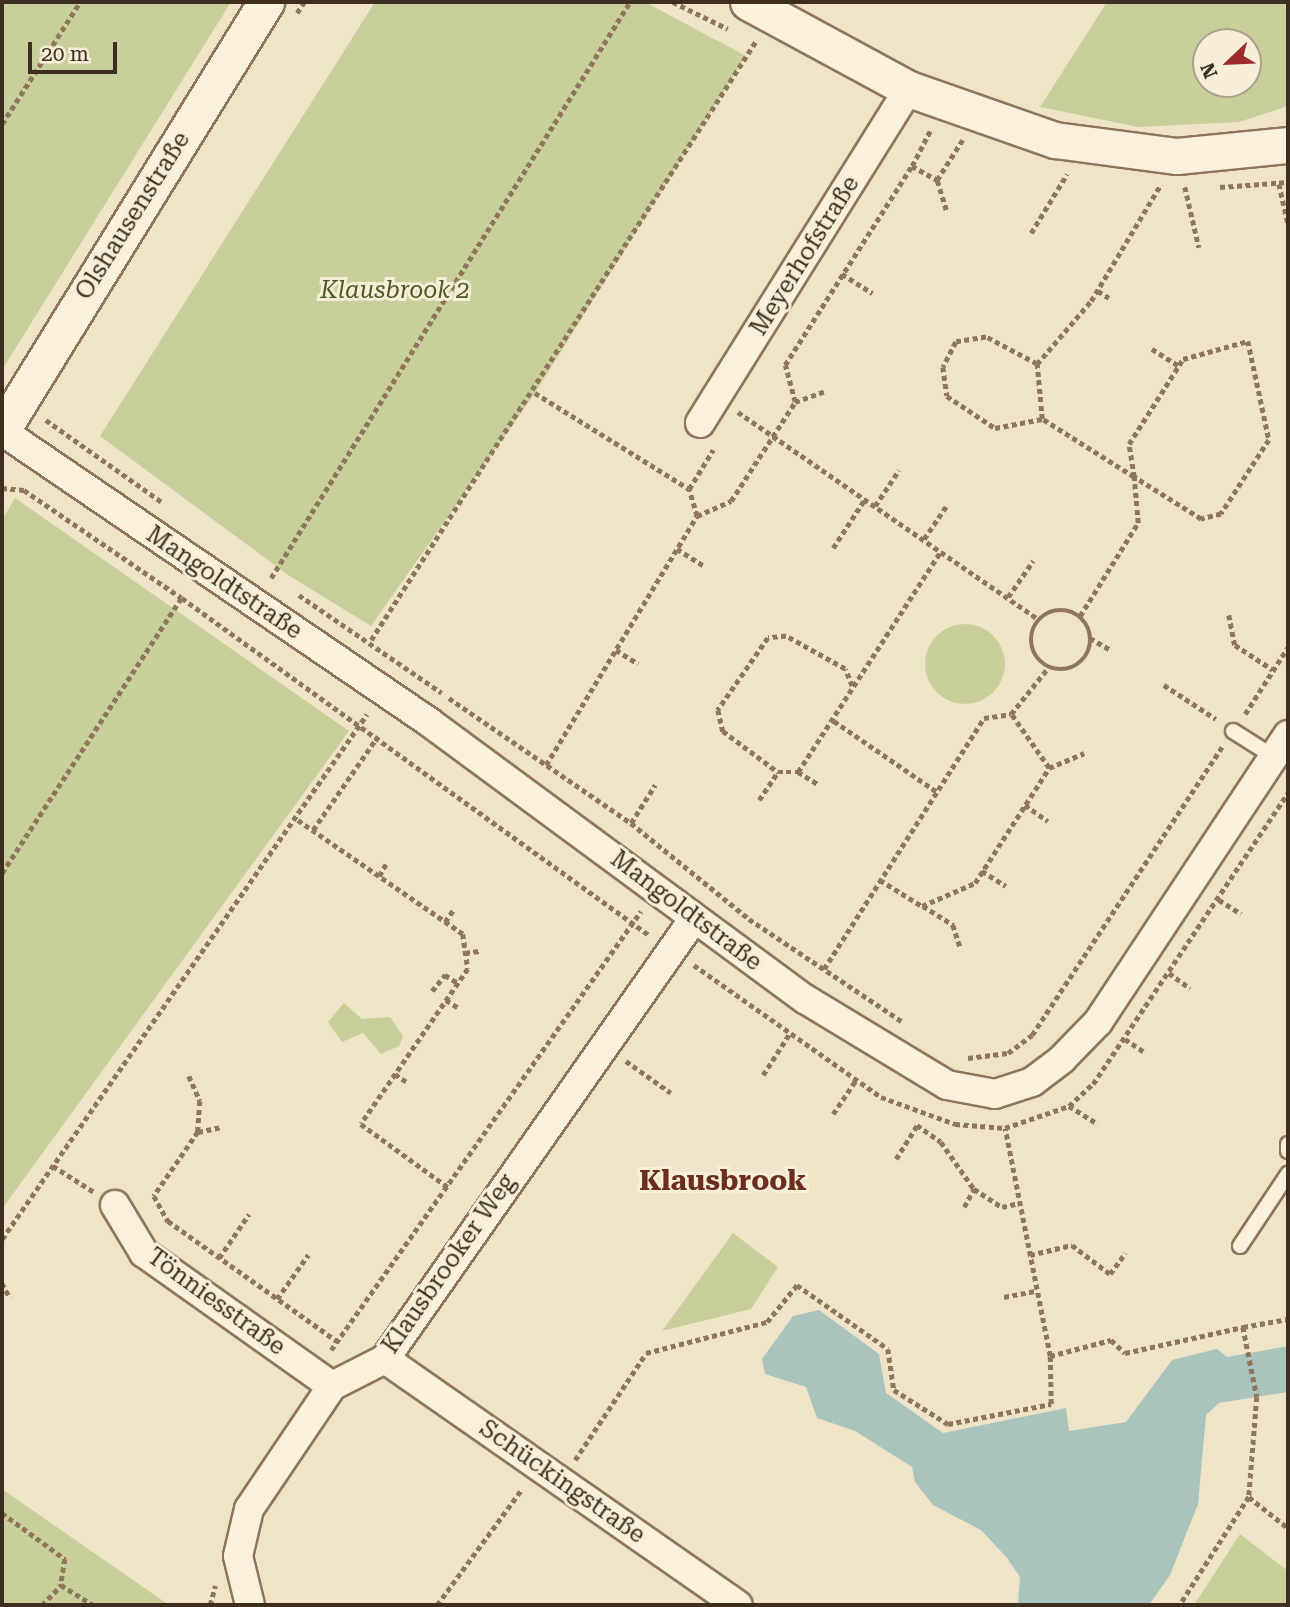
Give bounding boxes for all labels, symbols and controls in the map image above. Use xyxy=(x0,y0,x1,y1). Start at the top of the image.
scale bar xyxy=(32,28,121,72)
north arrow xyxy=(1192,28,1262,98)
text: 20 m xyxy=(41,42,89,66)
text: N xyxy=(1196,59,1222,82)
street label: Olshausenstraße xyxy=(70,127,196,305)
street label: Meyerhofstraße xyxy=(744,171,866,341)
park label: Klausbrook 2 xyxy=(320,277,470,305)
street label: Mangoldtstraße xyxy=(141,520,307,646)
street label: Mangoldtstraße xyxy=(605,845,767,977)
district label: Klausbrook xyxy=(639,1164,807,1198)
street label: Klausbrooker Weg xyxy=(376,1169,522,1359)
street label: Tönniesstraße xyxy=(141,1242,291,1362)
street label: Schückingstraße xyxy=(474,1414,650,1550)

